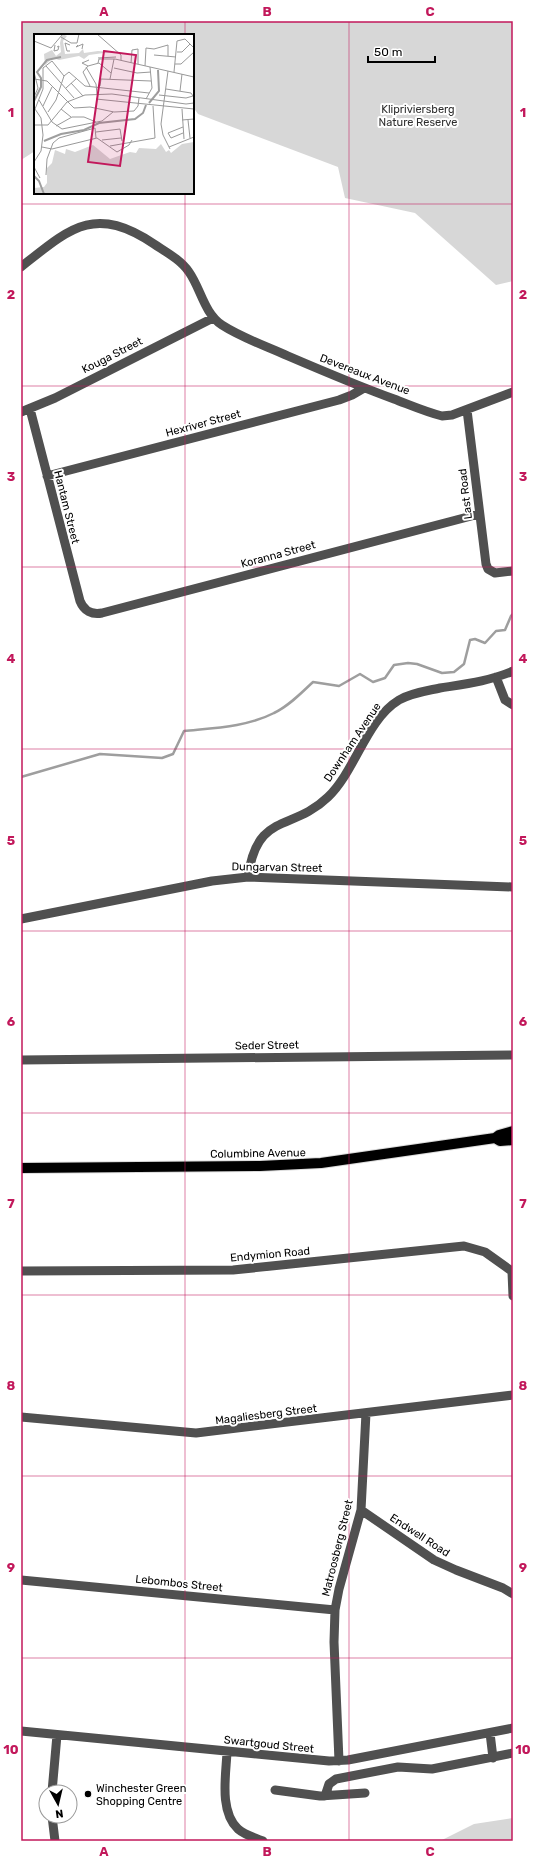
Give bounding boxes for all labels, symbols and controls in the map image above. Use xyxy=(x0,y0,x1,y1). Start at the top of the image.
text: A xyxy=(99,4,109,19)
text: B xyxy=(262,4,272,19)
text: C xyxy=(425,4,435,19)
inset map xyxy=(34,34,194,194)
scale bar xyxy=(368,38,435,64)
text: 50 m xyxy=(374,45,402,59)
park label: Klipriviersberg Nature Reserve xyxy=(379,103,457,129)
text: 1 xyxy=(8,105,14,120)
text: 1 xyxy=(520,105,526,120)
text: 2 xyxy=(7,287,15,302)
text: 2 xyxy=(519,287,527,302)
street label: Kouga Street xyxy=(80,334,145,376)
street label: Devereaux Avenue xyxy=(318,351,412,398)
street label: Hexriver Street xyxy=(164,407,243,440)
street label: Last Road xyxy=(456,468,475,520)
text: 3 xyxy=(7,469,16,484)
street label: Hantam Street xyxy=(51,469,82,546)
text: 3 xyxy=(519,469,528,484)
street label: Koranna Street xyxy=(239,538,318,571)
text: 4 xyxy=(7,651,16,666)
text: 4 xyxy=(519,651,528,666)
street label: Downham Avenue xyxy=(321,700,384,784)
text: 5 xyxy=(7,833,15,848)
text: 5 xyxy=(519,833,527,848)
street label: Dungarvan Street xyxy=(231,860,323,875)
text: 6 xyxy=(7,1014,16,1029)
text: 6 xyxy=(519,1014,528,1029)
street label: Seder Street xyxy=(235,1038,300,1053)
street label: Columbine Avenue xyxy=(210,1146,306,1161)
text: 7 xyxy=(7,1196,15,1211)
text: 7 xyxy=(519,1196,527,1211)
street label: Endymion Road xyxy=(230,1245,311,1264)
text: 8 xyxy=(7,1378,16,1393)
text: 8 xyxy=(519,1378,528,1393)
street label: Magaliesberg Street xyxy=(214,1402,318,1427)
street label: Matroosberg Street xyxy=(319,1498,356,1598)
street label: Endwell Road xyxy=(387,1511,452,1560)
text: 9 xyxy=(7,1560,15,1575)
text: 9 xyxy=(519,1560,527,1575)
street label: Lebombos Street xyxy=(135,1572,224,1595)
street label: Swartgoud Street xyxy=(223,1733,315,1756)
text: 10 xyxy=(3,1742,19,1757)
text: 10 xyxy=(515,1742,531,1757)
place label: Winchester Green Shopping Centre xyxy=(96,1782,186,1808)
north arrow xyxy=(38,1784,78,1824)
marker: Winchester Green Shopping Centre xyxy=(83,1789,93,1799)
text: N xyxy=(54,1806,64,1820)
text: A xyxy=(99,1844,109,1859)
text: B xyxy=(262,1844,272,1859)
text: C xyxy=(425,1844,435,1859)

